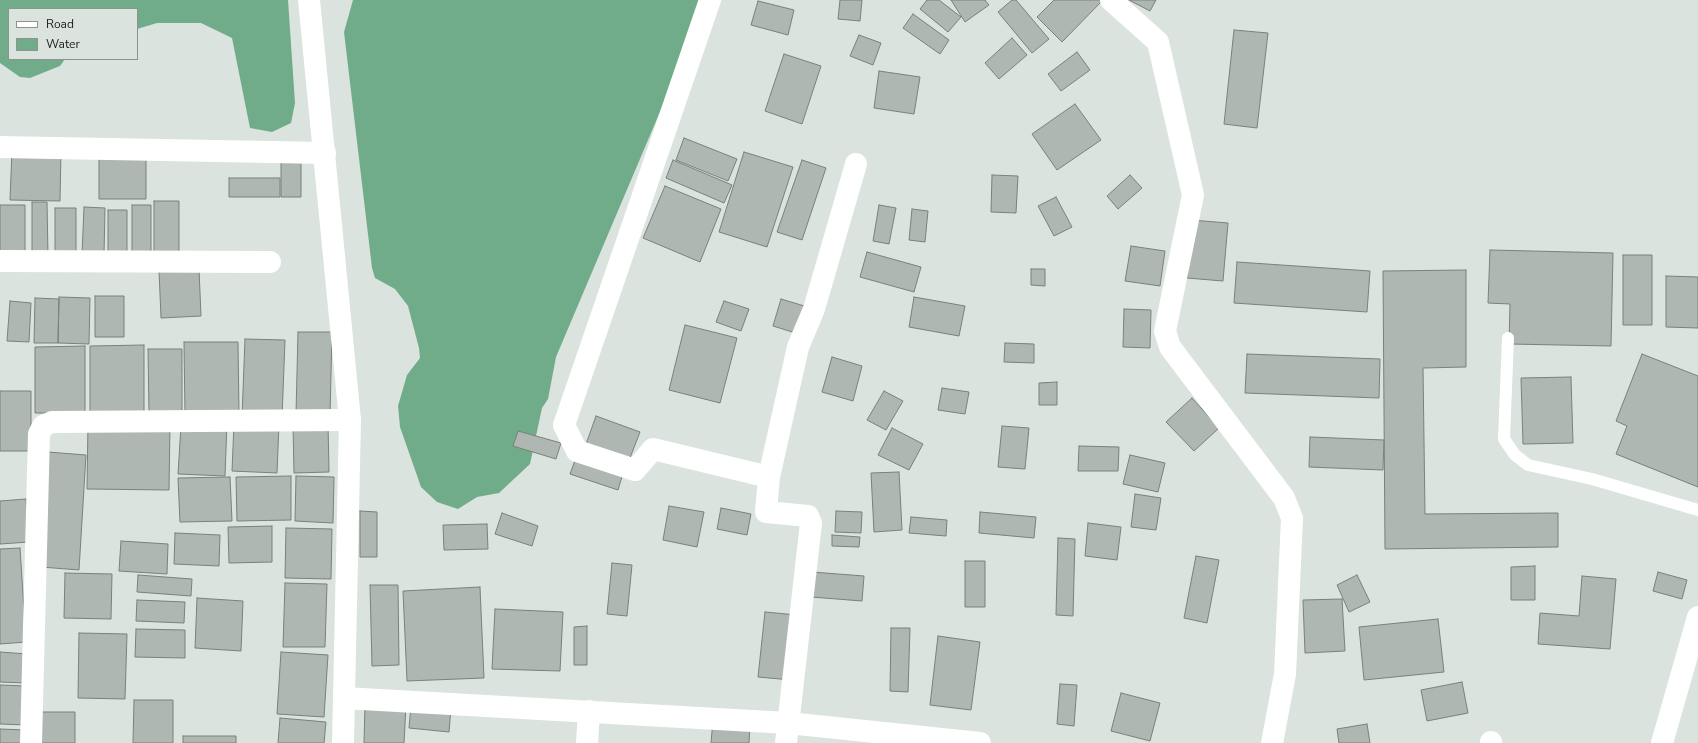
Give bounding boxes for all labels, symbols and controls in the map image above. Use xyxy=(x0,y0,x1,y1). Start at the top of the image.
legend xyxy=(8,8,138,60)
text: Road xyxy=(46,16,74,32)
text: Water xyxy=(46,36,80,52)

